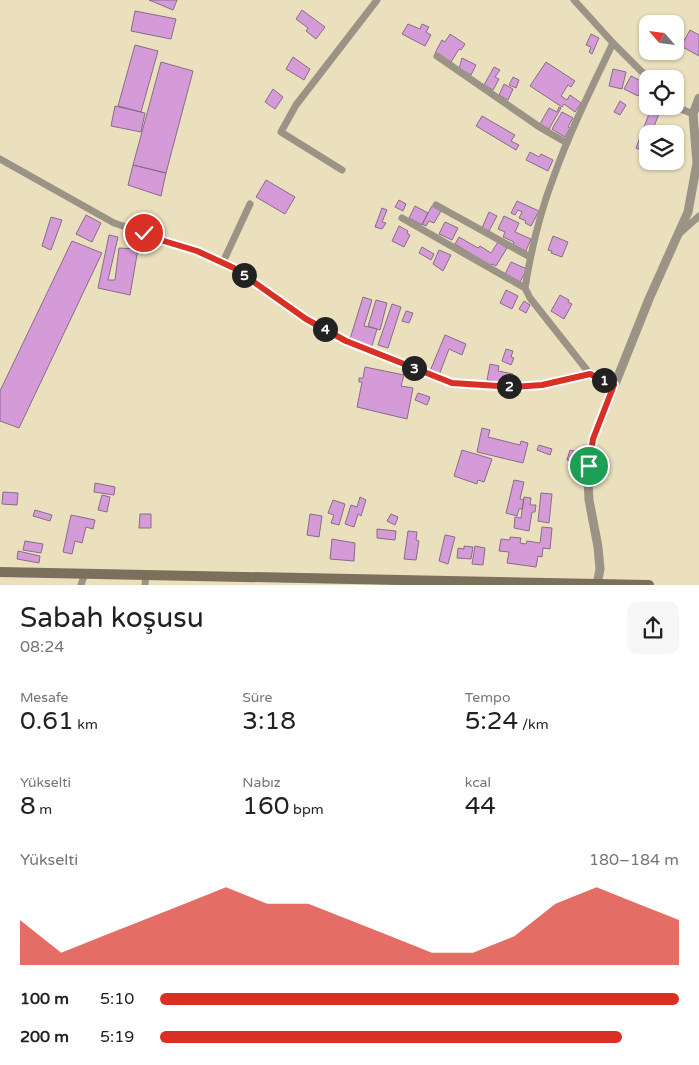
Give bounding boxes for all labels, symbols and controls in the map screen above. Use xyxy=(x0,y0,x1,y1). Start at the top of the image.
north arrow xyxy=(639,15,684,60)
map controls xyxy=(639,15,684,170)
button: locate xyxy=(639,70,684,115)
button: layers xyxy=(639,125,684,170)
pin xyxy=(123,212,165,254)
icon: check xyxy=(130,219,158,247)
pin: 5 xyxy=(232,262,256,288)
text: 5 xyxy=(240,267,249,284)
pin: 4 xyxy=(312,316,338,342)
text: 4 xyxy=(321,321,330,338)
pin: 3 xyxy=(402,356,426,380)
text: 3 xyxy=(410,360,419,377)
pin: 1 xyxy=(592,368,616,392)
text: 1 xyxy=(600,372,609,389)
pin: 2 xyxy=(496,374,522,398)
text: 2 xyxy=(505,378,514,395)
pin xyxy=(568,445,610,487)
icon: arrive xyxy=(575,452,603,480)
text: Sabah koşusu xyxy=(20,601,204,635)
button: share xyxy=(627,602,679,654)
text: 08:24 xyxy=(20,637,64,657)
text: Mesafe xyxy=(20,689,69,706)
text: Süre xyxy=(242,689,272,706)
text: Tempo xyxy=(465,689,510,706)
text: 0.61 xyxy=(20,706,74,736)
text: 3:18 xyxy=(242,706,296,736)
text: 5:24 xyxy=(465,706,518,736)
text: km xyxy=(74,716,98,733)
text: /km xyxy=(518,716,549,733)
text: Yükselti xyxy=(20,774,71,791)
text: Nabız xyxy=(242,774,281,791)
text: kcal xyxy=(465,774,491,791)
text: 8 xyxy=(20,791,36,821)
text: 160 xyxy=(242,791,289,821)
text: 44 xyxy=(465,791,496,821)
text: m xyxy=(36,801,52,818)
text: bpm xyxy=(289,801,324,818)
text: Yükselti xyxy=(20,850,78,870)
text: 180–184 m xyxy=(589,850,679,870)
text: 100 m xyxy=(20,989,69,1009)
text: 5:10 xyxy=(100,989,134,1009)
text: 200 m xyxy=(20,1027,69,1047)
text: 5:19 xyxy=(100,1027,134,1047)

